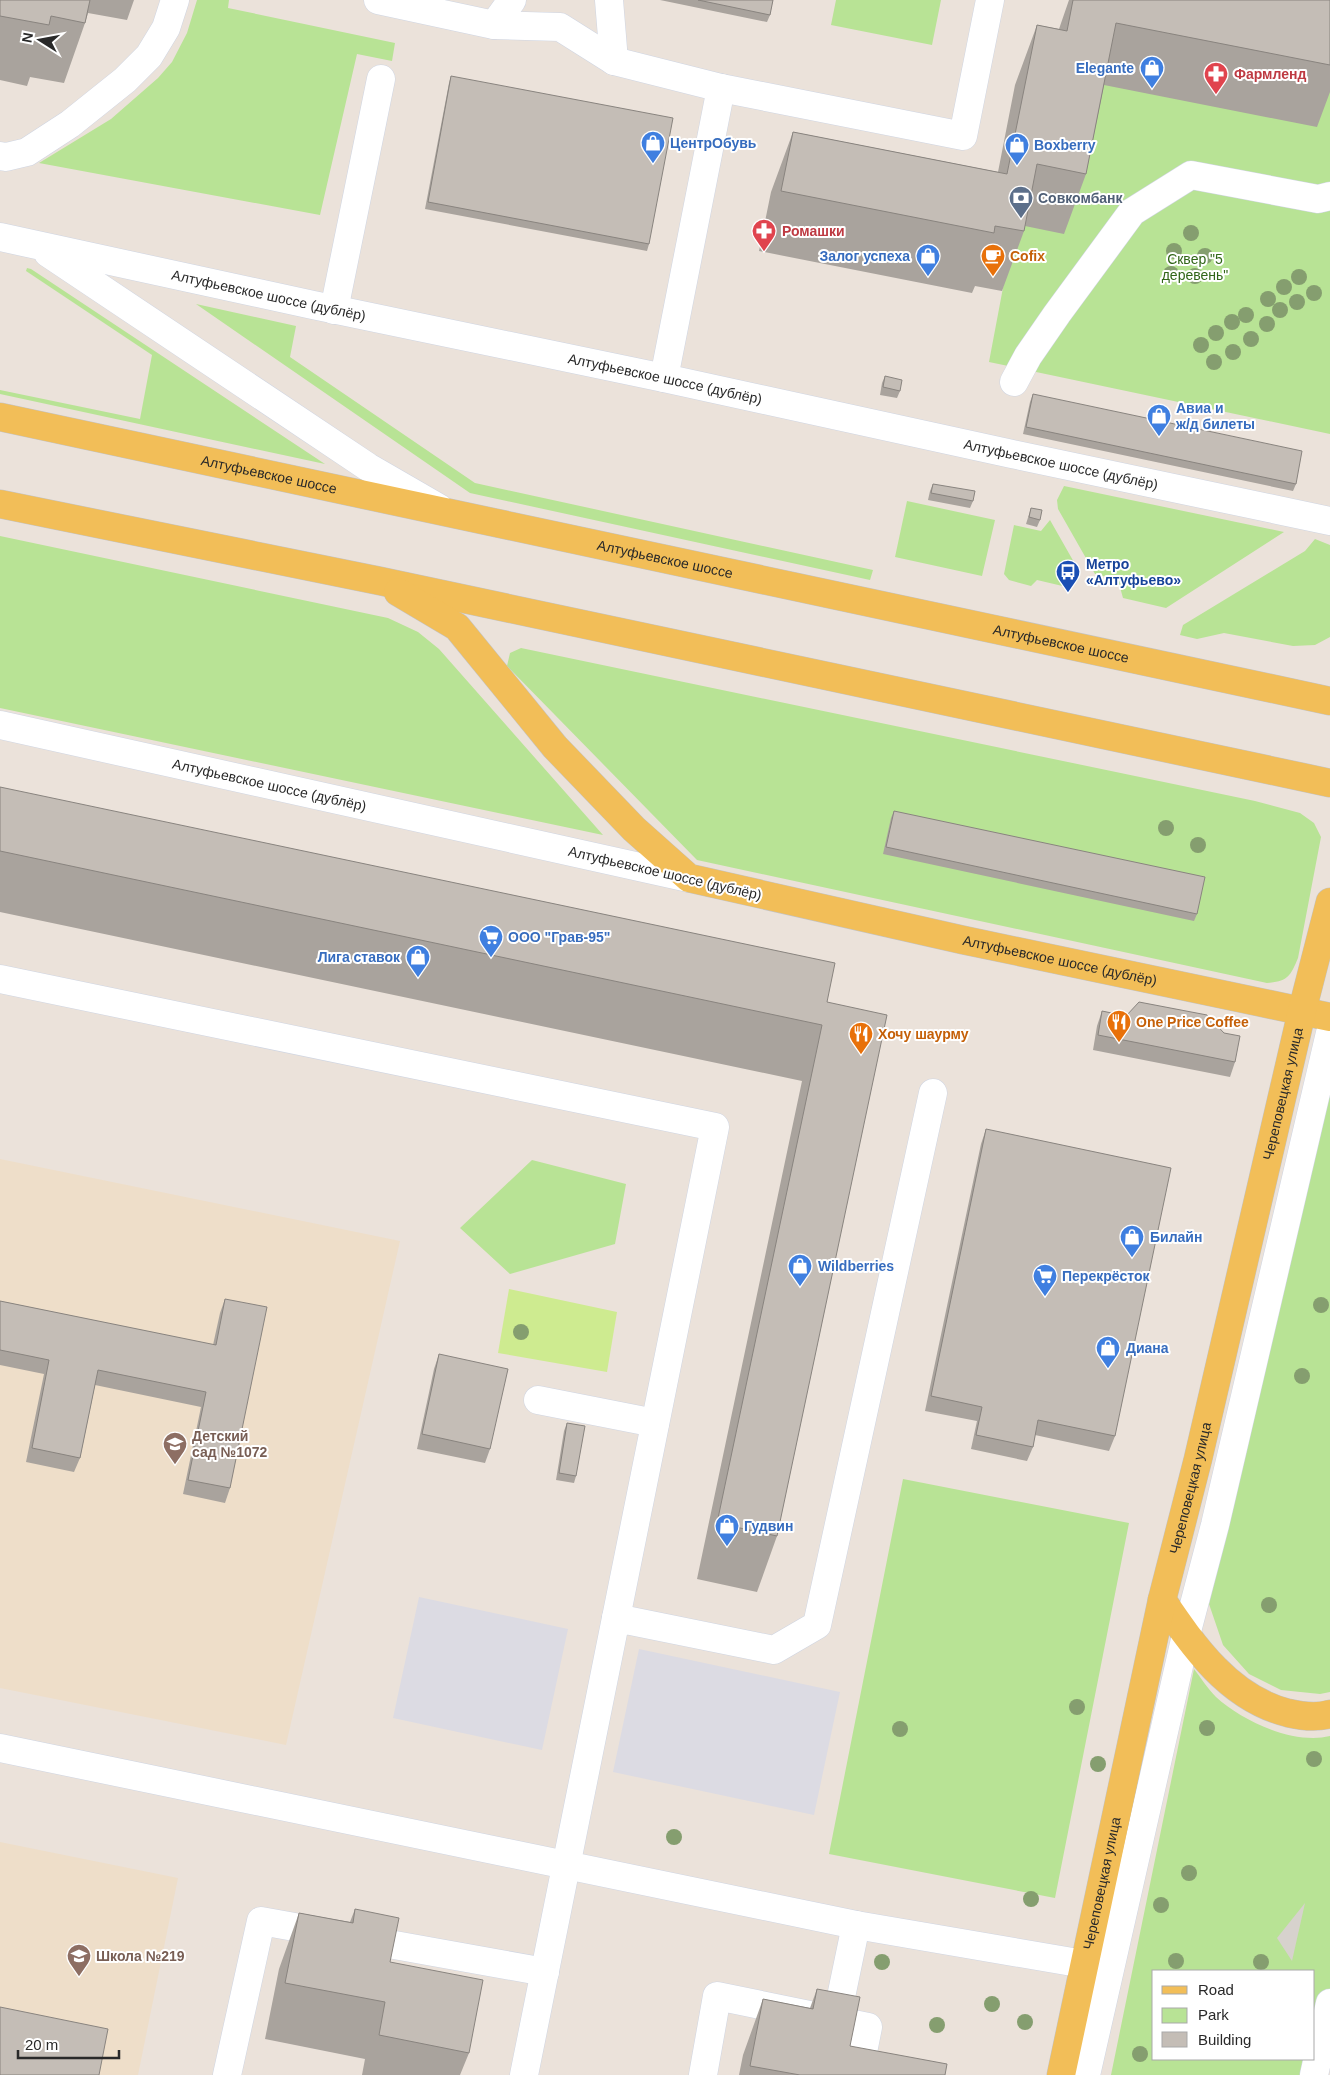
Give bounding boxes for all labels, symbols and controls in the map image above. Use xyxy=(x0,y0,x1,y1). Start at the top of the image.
north arrow xyxy=(15,15,65,65)
text: N xyxy=(18,31,36,44)
shop icon: Elegante xyxy=(1139,55,1165,89)
place label: Elegante xyxy=(1076,60,1134,76)
pharmacy icon: Фармленд xyxy=(1203,61,1229,95)
place label: Фармленд xyxy=(1234,66,1306,82)
shop icon: ЦентрОбувь xyxy=(640,130,666,164)
shop icon: Boxberry xyxy=(1004,132,1030,166)
place label: ЦентрОбувь xyxy=(670,135,757,151)
place label: Boxberry xyxy=(1034,137,1096,153)
bank icon: Совкомбанк xyxy=(1008,185,1034,219)
place label: Совкомбанк xyxy=(1038,190,1124,206)
pharmacy icon: Ромашки xyxy=(751,218,777,252)
place label: Ромашки xyxy=(782,223,845,239)
shop icon: Залог успеха xyxy=(915,243,941,277)
cafe icon: Cofix xyxy=(980,243,1006,277)
place label: Залог успеха xyxy=(820,248,910,264)
place label: Cofix xyxy=(1010,248,1045,264)
park label: Сквер "5 деревень" xyxy=(1162,251,1228,283)
street label: Алтуфьевское шоссе (дублёр) xyxy=(170,267,367,324)
street label: Алтуфьевское шоссе (дублёр) xyxy=(567,350,764,407)
place label: Авиа и ж/д билеты xyxy=(1175,400,1255,432)
shop icon: Авиа и ж/д билеты xyxy=(1146,403,1172,437)
street label: Алтуфьевское шоссе (дублёр) xyxy=(962,436,1160,493)
street label: Алтуфьевское шоссе xyxy=(200,452,339,497)
street label: Алтуфьевское шоссе xyxy=(596,537,735,581)
place label: Метро «Алтуфьево» xyxy=(1086,556,1181,588)
bus stop icon: Метро «Алтуфьево» xyxy=(1055,559,1081,593)
street label: Алтуфьевское шоссе xyxy=(992,621,1131,666)
street label: Алтуфьевское шоссе (дублёр) xyxy=(171,756,368,814)
street label: Алтуфьевское шоссе (дублёр) xyxy=(567,843,763,903)
supermarket icon: ООО "Грав-95" xyxy=(478,924,504,958)
place label: ООО "Грав-95" xyxy=(508,929,610,945)
street label: Алтуфьевское шоссе (дублёр) xyxy=(961,932,1159,989)
shop icon: Лига ставок xyxy=(405,944,431,978)
place label: Лига ставок xyxy=(318,949,401,965)
restaurant icon: One Price Coffee xyxy=(1106,1009,1132,1043)
place label: One Price Coffee xyxy=(1136,1014,1249,1030)
restaurant icon: Хочу шаурму xyxy=(848,1021,874,1055)
place label: Хочу шаурму xyxy=(878,1026,969,1042)
street label: Череповецкая улица xyxy=(1260,1026,1306,1162)
shop icon: Билайн xyxy=(1119,1224,1145,1258)
place label: Билайн xyxy=(1150,1229,1202,1245)
shop icon: Wildberries xyxy=(787,1253,813,1287)
place label: Wildberries xyxy=(818,1258,894,1274)
supermarket icon: Перекрёсток xyxy=(1032,1263,1058,1297)
place label: Перекрёсток xyxy=(1062,1268,1151,1284)
shop icon: Диана xyxy=(1095,1335,1121,1369)
place label: Диана xyxy=(1126,1340,1169,1356)
street label: Череповецкая улица xyxy=(1166,1420,1214,1556)
place label: Детский сад №1072 xyxy=(192,1428,267,1460)
school or university icon: Детский сад №1072 xyxy=(162,1431,188,1465)
shop icon: Гудвин xyxy=(714,1513,740,1547)
place label: Гудвин xyxy=(744,1518,793,1534)
street label: Череповецкая улица xyxy=(1080,1815,1124,1951)
school or university icon: Школа №219 xyxy=(66,1943,92,1977)
place label: Школа №219 xyxy=(96,1948,185,1964)
legend xyxy=(1152,1970,1315,2060)
text: Road xyxy=(1198,1981,1234,1998)
text: Park xyxy=(1198,2006,1229,2023)
scale bar xyxy=(18,2028,119,2060)
text: Building xyxy=(1198,2031,1251,2048)
text: 20 m xyxy=(25,2036,58,2053)

